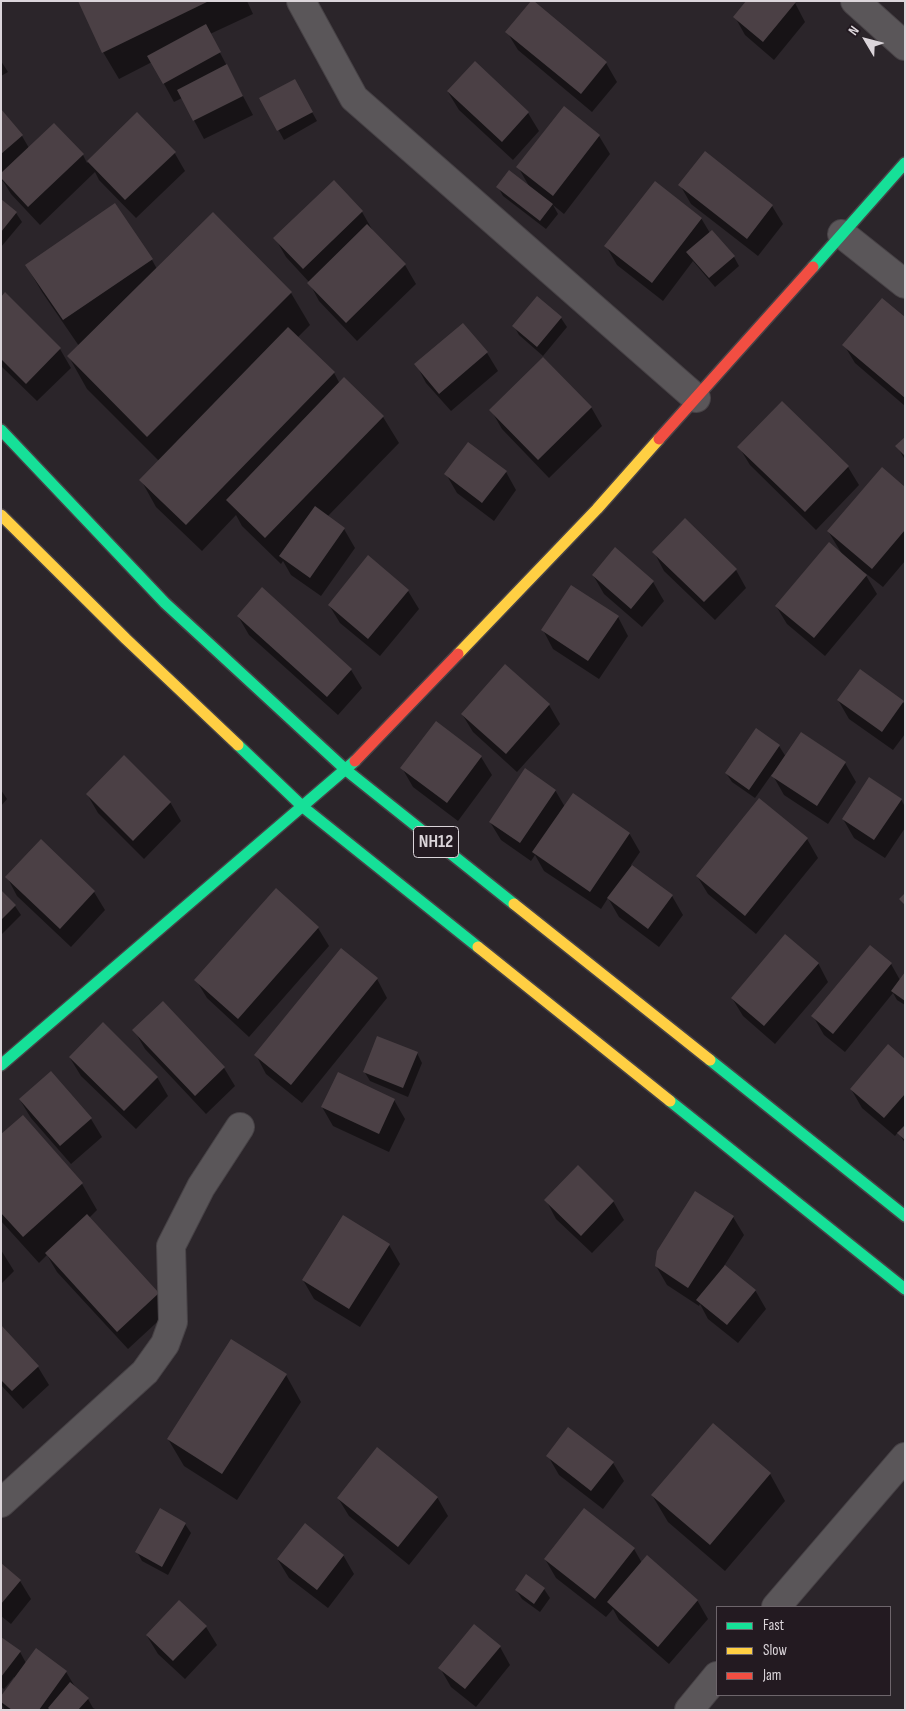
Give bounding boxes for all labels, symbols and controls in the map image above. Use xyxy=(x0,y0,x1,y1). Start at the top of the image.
north arrow xyxy=(841,15,891,65)
text: N xyxy=(845,23,863,39)
road number: NH12 xyxy=(414,826,458,858)
legend xyxy=(716,1606,891,1696)
text: Fast xyxy=(763,1616,784,1635)
text: Slow xyxy=(763,1641,787,1660)
text: Jam xyxy=(763,1666,781,1685)

